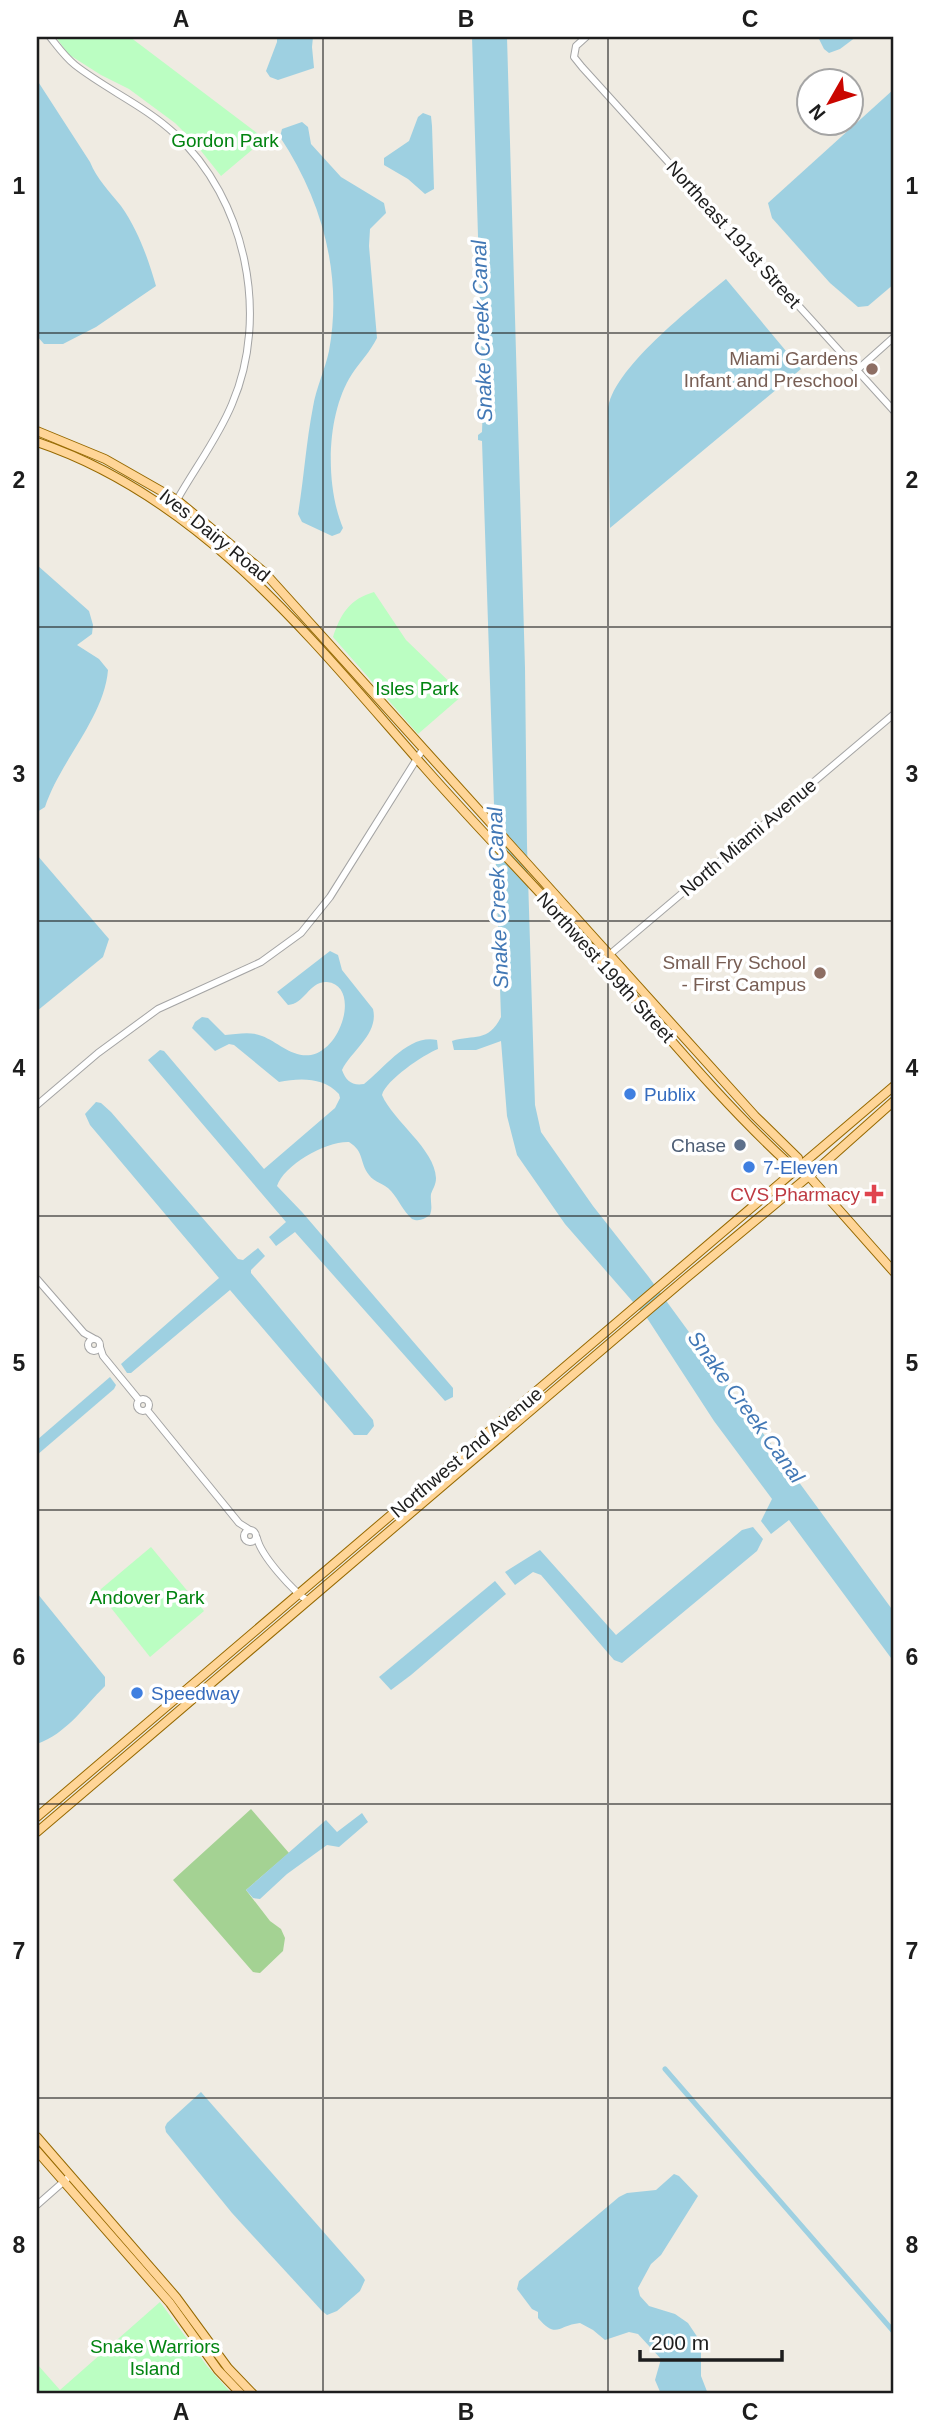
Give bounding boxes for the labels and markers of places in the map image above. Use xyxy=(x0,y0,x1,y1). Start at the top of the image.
place label: Miami Gardens Infant and Preschool xyxy=(684,348,858,391)
marker: Miami Gardens Infant and Preschool xyxy=(864,361,880,377)
place label: Small Fry School - First Campus xyxy=(662,952,806,995)
marker: Small Fry School - First Campus xyxy=(812,965,828,981)
place label: Publix xyxy=(644,1084,696,1105)
marker: Publix xyxy=(622,1086,638,1102)
place label: Chase xyxy=(671,1135,726,1156)
marker: Chase xyxy=(732,1137,748,1153)
place label: 7-Eleven xyxy=(763,1157,838,1178)
marker: 7-Eleven xyxy=(741,1159,757,1175)
place label: CVS Pharmacy xyxy=(730,1184,860,1205)
marker: CVS Pharmacy xyxy=(866,1186,882,1202)
place label: Speedway xyxy=(151,1683,240,1704)
marker: Speedway xyxy=(129,1685,145,1701)

